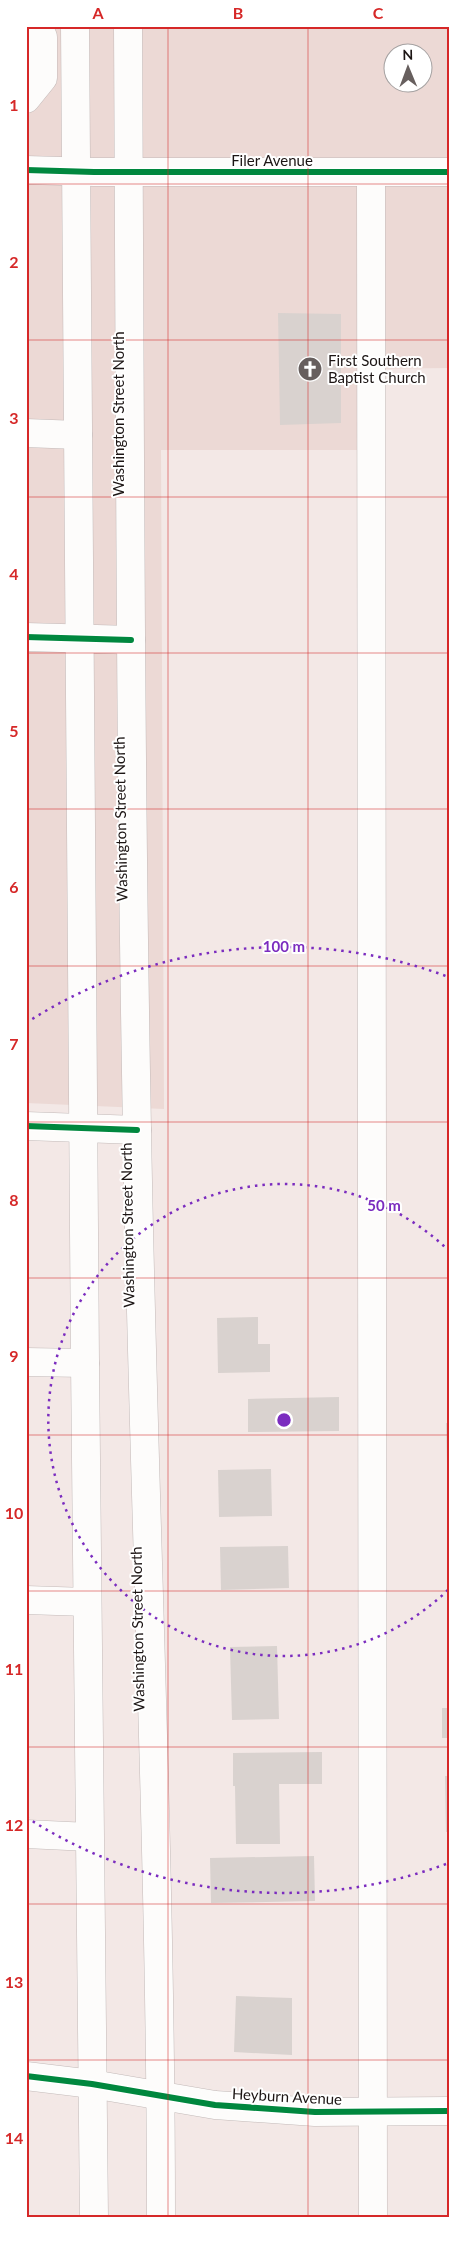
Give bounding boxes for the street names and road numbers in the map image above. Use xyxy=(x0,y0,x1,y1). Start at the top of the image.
street label: Filer Avenue xyxy=(231,151,313,169)
street label: Washington Street North xyxy=(109,331,127,497)
street label: Washington Street North xyxy=(110,736,130,902)
street label: Washington Street North xyxy=(117,1142,137,1308)
street label: Washington Street North xyxy=(127,1546,147,1712)
street label: Heyburn Avenue xyxy=(231,2084,343,2108)

